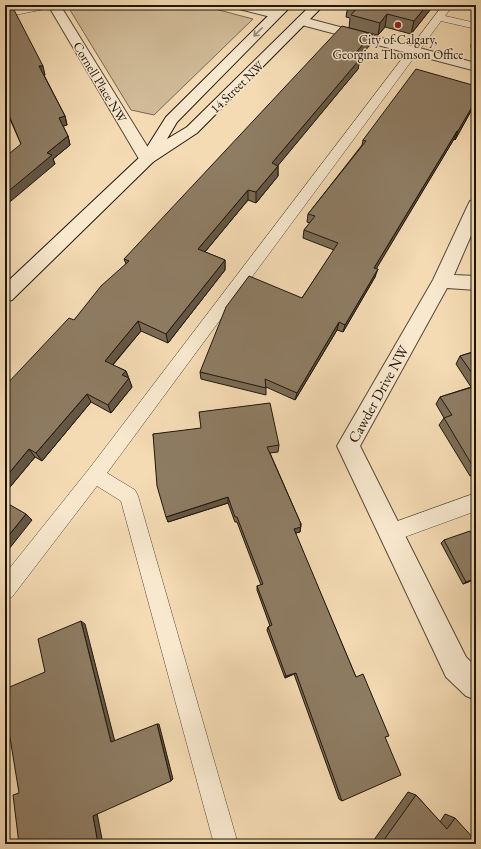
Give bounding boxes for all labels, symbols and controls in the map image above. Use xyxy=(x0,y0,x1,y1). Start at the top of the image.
marker: City of Calgary, Georgina Thomson Office xyxy=(393,20,403,30)
one-way arrow xyxy=(253,27,263,37)
place label: City of Calgary, Georgina Thomson Office xyxy=(333,31,463,63)
street label: Cornell Place NW xyxy=(69,39,131,126)
street label: 14 Street NW xyxy=(206,56,268,117)
street label: Cawder Drive NW xyxy=(343,342,413,446)

